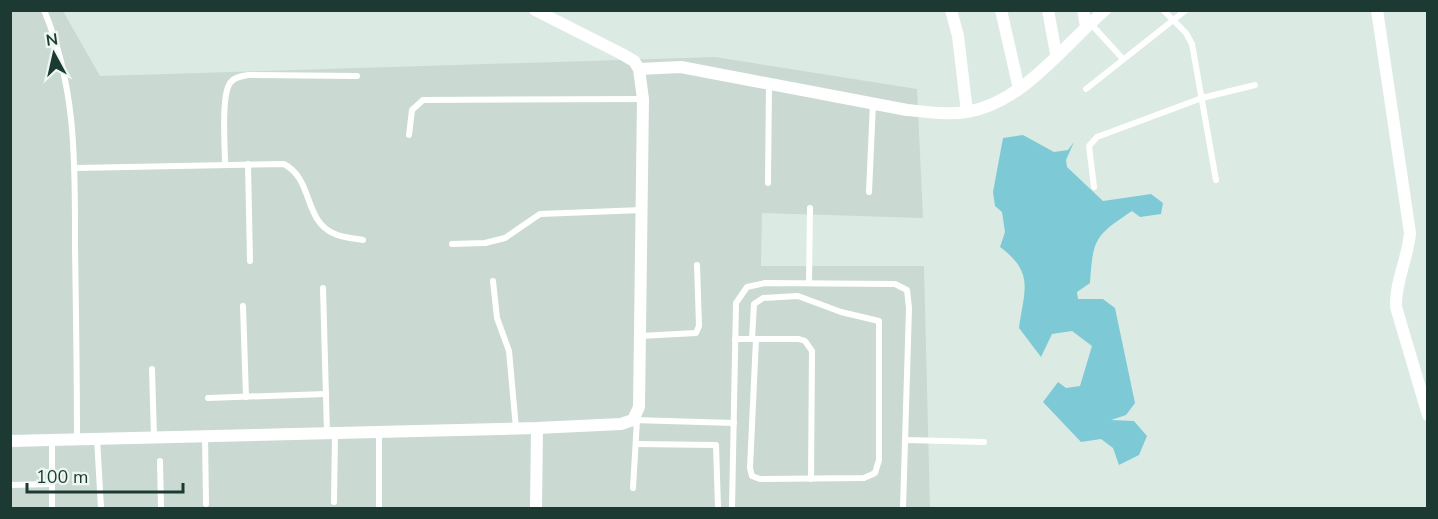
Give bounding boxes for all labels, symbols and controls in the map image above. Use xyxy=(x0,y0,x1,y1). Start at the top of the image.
north arrow xyxy=(24,24,84,84)
text: N xyxy=(45,28,60,52)
scale bar xyxy=(27,456,183,494)
text: 100 m xyxy=(36,465,88,489)

